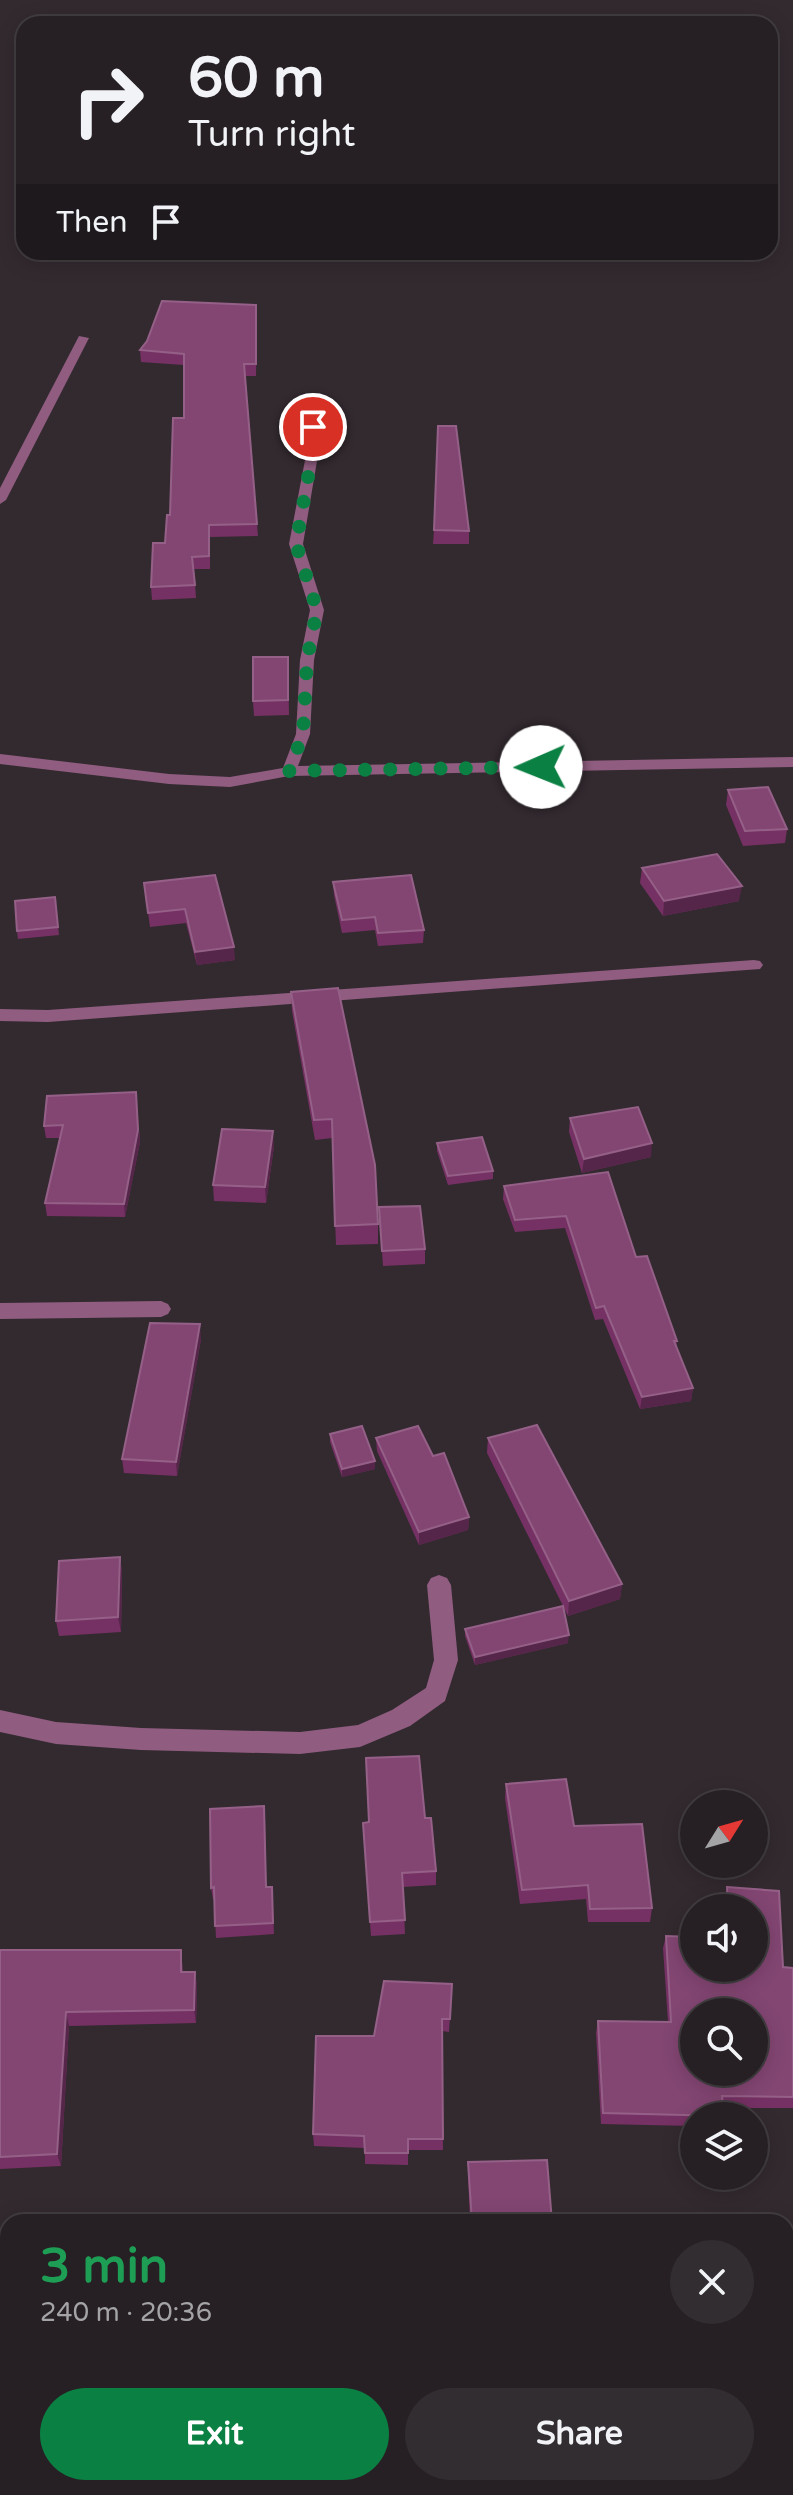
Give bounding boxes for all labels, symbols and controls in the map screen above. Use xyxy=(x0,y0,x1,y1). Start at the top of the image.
text: 60 m xyxy=(188,45,324,112)
icon: right xyxy=(56,48,160,152)
text: Turn right xyxy=(188,113,355,156)
icon: arrive xyxy=(144,200,188,244)
text: Then xyxy=(56,204,128,241)
pin xyxy=(279,393,347,461)
icon: arrive xyxy=(291,405,335,449)
position arrow xyxy=(499,725,583,809)
north arrow xyxy=(680,1790,768,1878)
map controls xyxy=(680,1790,768,2190)
button: sound xyxy=(680,1894,768,1982)
button: search xyxy=(680,1998,768,2086)
button: layers xyxy=(680,2102,768,2190)
text: 3 min xyxy=(40,2238,168,2296)
button: close xyxy=(670,2240,754,2324)
text: 240 m · 20:36 xyxy=(40,2297,212,2328)
button: Exit xyxy=(40,2388,389,2480)
button: Share xyxy=(405,2388,754,2480)

